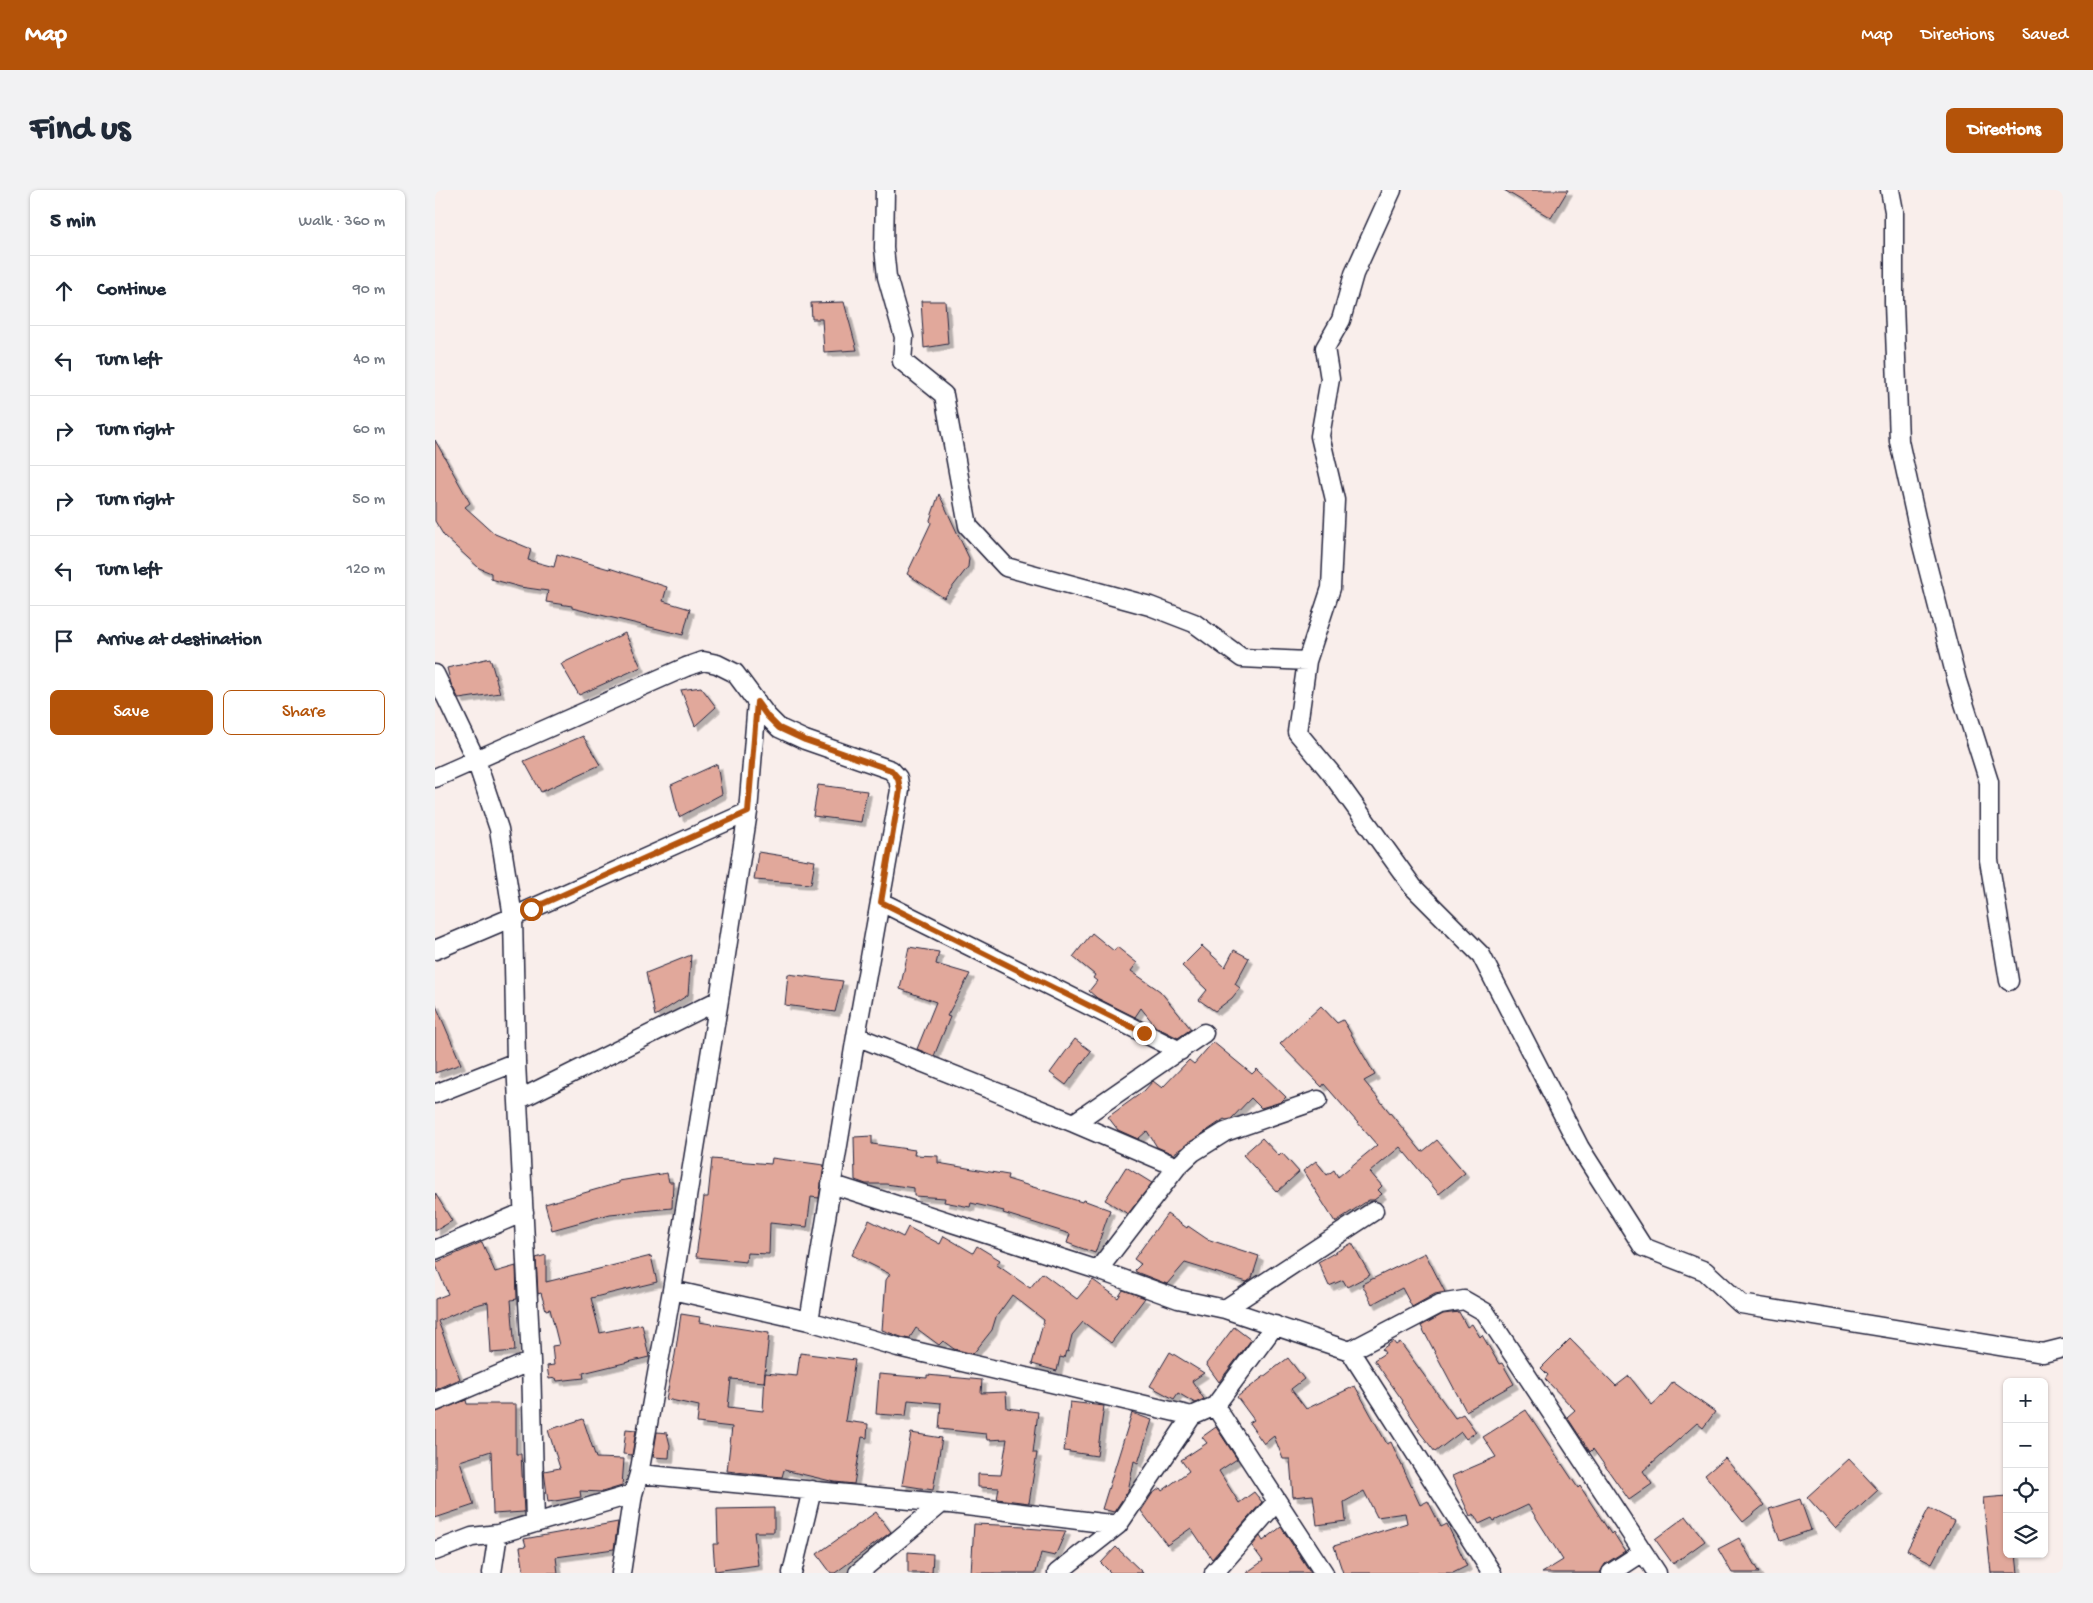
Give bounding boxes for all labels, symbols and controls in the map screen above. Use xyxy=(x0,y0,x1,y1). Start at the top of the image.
text: Map xyxy=(25,21,67,50)
text: Map xyxy=(1861,25,1893,46)
text: Directions xyxy=(1921,25,1994,46)
text: Saved xyxy=(2022,25,2068,46)
button: Directions xyxy=(1946,108,2063,153)
text: Find us xyxy=(30,110,130,151)
text: 5 min xyxy=(50,210,95,235)
text: Walk · 360 m xyxy=(299,213,385,232)
icon: ahead xyxy=(50,277,78,305)
text: Continue xyxy=(97,279,166,302)
text: 90 m xyxy=(353,281,385,300)
icon: left xyxy=(50,347,78,375)
text: Turn left xyxy=(97,349,161,372)
text: 40 m xyxy=(353,351,385,370)
icon: right xyxy=(50,417,78,445)
text: Turn right xyxy=(97,419,173,442)
text: 60 m xyxy=(353,421,385,440)
icon: right xyxy=(50,487,78,515)
text: Turn right xyxy=(97,489,173,512)
text: 50 m xyxy=(352,491,385,510)
icon: left xyxy=(50,557,78,585)
text: Turn left xyxy=(97,559,161,582)
text: 120 m xyxy=(346,561,385,580)
icon: arrive xyxy=(50,627,78,655)
text: Arrive at destination xyxy=(97,629,261,652)
button: Save xyxy=(50,690,213,735)
button: Share xyxy=(223,690,385,735)
route start xyxy=(520,898,543,921)
route end xyxy=(1133,1022,1156,1045)
map controls xyxy=(2003,1378,2048,1558)
button: + xyxy=(2003,1378,2048,1423)
button: − xyxy=(2003,1423,2048,1468)
button: locate xyxy=(2003,1468,2048,1513)
button: layers xyxy=(2003,1513,2048,1558)

